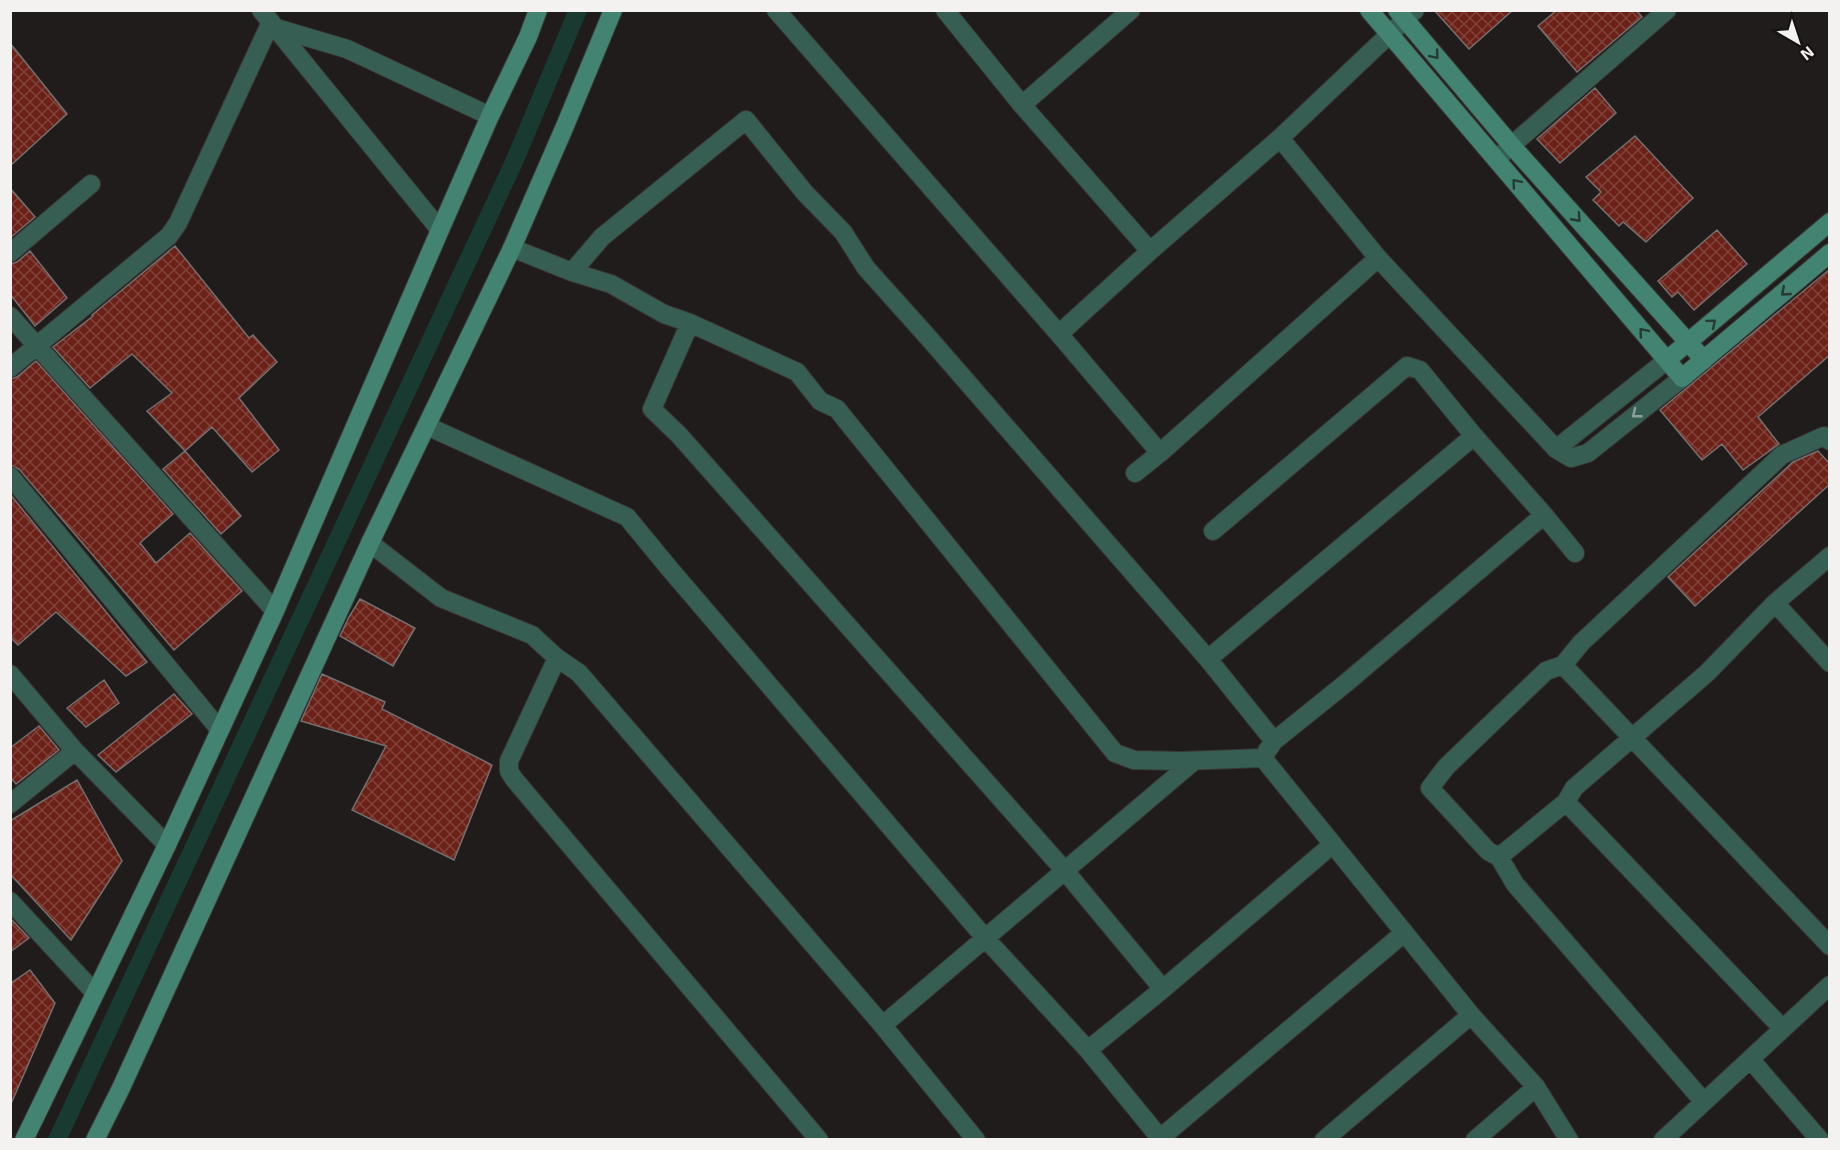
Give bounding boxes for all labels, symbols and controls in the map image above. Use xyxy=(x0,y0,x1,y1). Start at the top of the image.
north arrow xyxy=(1768,12,1828,72)
text: N xyxy=(1797,43,1818,65)
one-way arrow xyxy=(1428,48,1439,59)
one-way arrow xyxy=(1513,179,1524,190)
one-way arrow xyxy=(1570,211,1581,222)
one-way arrow xyxy=(1781,285,1792,296)
one-way arrow xyxy=(1705,319,1716,330)
one-way arrow xyxy=(1639,328,1650,339)
one-way arrow xyxy=(1632,407,1643,418)

